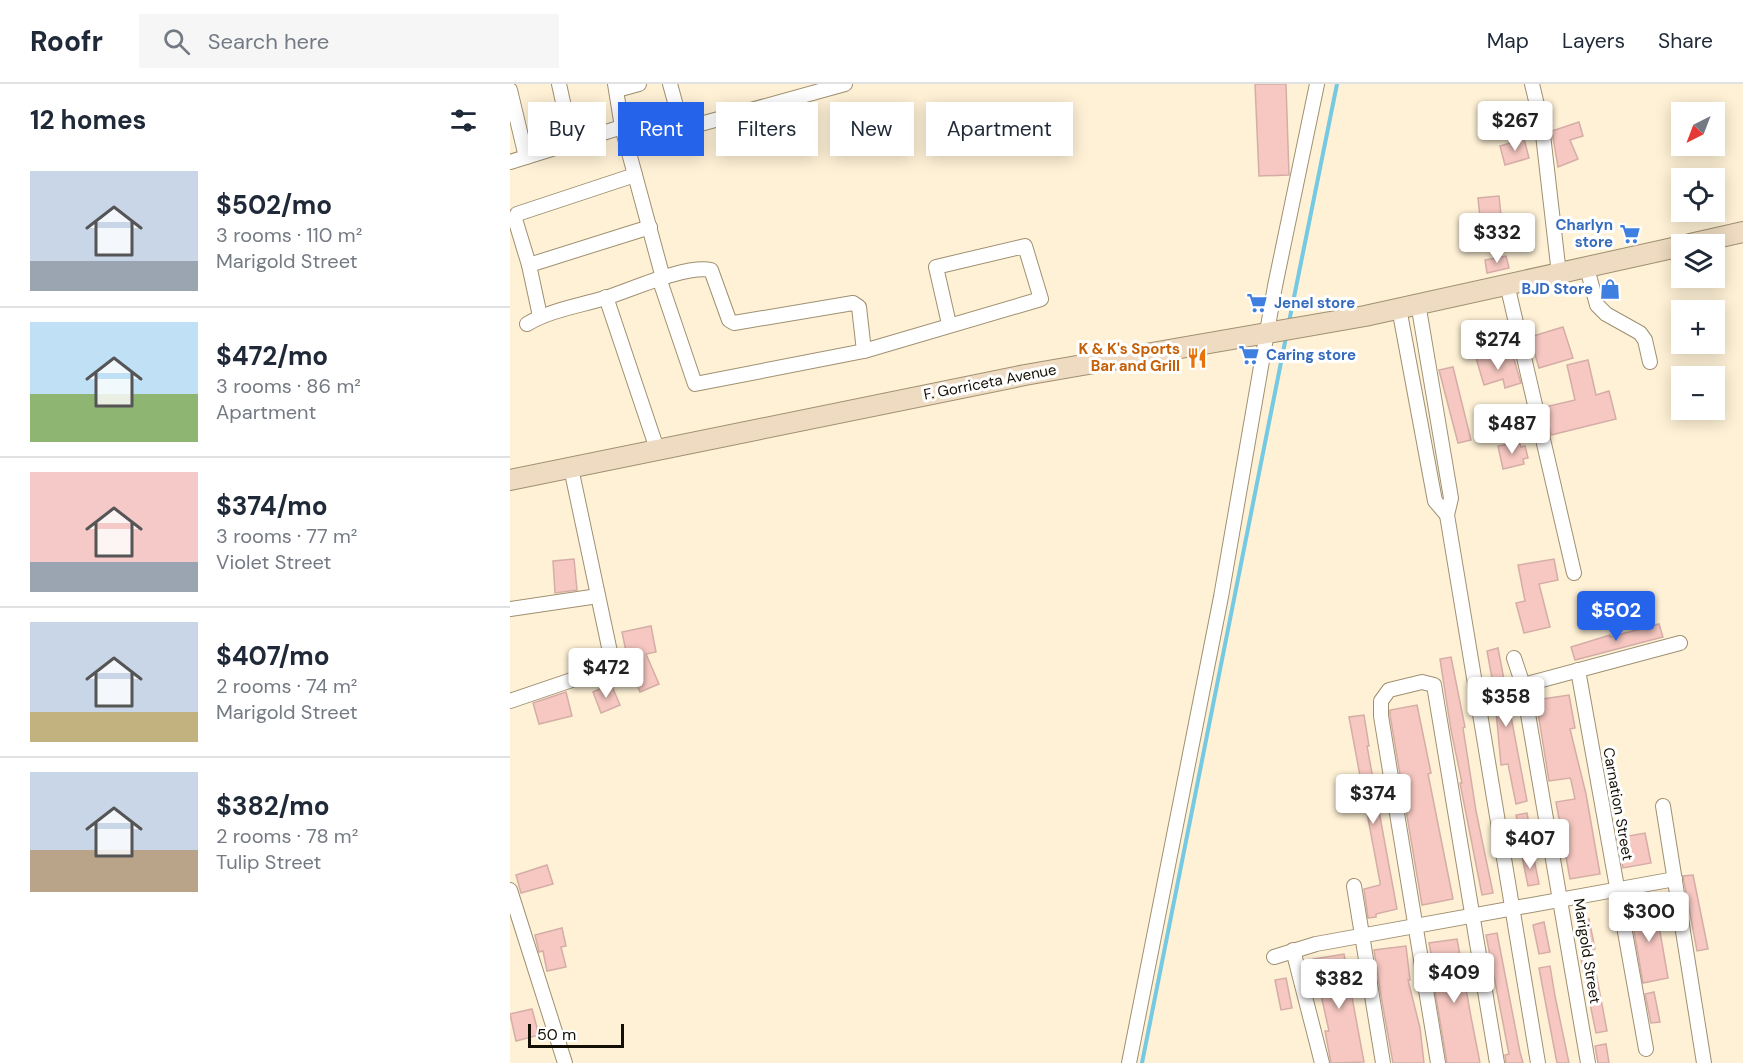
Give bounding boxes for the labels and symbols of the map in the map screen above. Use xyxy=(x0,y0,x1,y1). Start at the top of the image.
pin: $267 xyxy=(1479,101,1551,152)
north arrow xyxy=(1671,102,1725,156)
pin: $332 xyxy=(1461,213,1533,264)
place label: Charlyn store xyxy=(1555,215,1613,252)
supermarket icon: Charlyn store xyxy=(1618,222,1642,246)
shop icon: BJD Store xyxy=(1598,277,1622,301)
place label: BJD Store xyxy=(1522,279,1593,299)
supermarket icon: Jenel store xyxy=(1245,291,1269,315)
place label: Jenel store xyxy=(1274,293,1355,313)
pin: $274 xyxy=(1462,320,1534,371)
place label: K & K's Sports Bar and Grill xyxy=(1079,339,1180,376)
supermarket icon: Caring store xyxy=(1237,343,1261,367)
place label: Caring store xyxy=(1266,345,1356,365)
restaurant icon: K & K's Sports Bar and Grill xyxy=(1185,346,1209,370)
street label: F. Gorriceta Avenue xyxy=(922,359,1058,405)
pin: $487 xyxy=(1476,404,1548,455)
pin: $502 xyxy=(1580,591,1652,642)
pin: $472 xyxy=(570,648,642,699)
pin: $358 xyxy=(1470,677,1542,728)
street label: Carnation Street xyxy=(1598,746,1638,862)
pin: $374 xyxy=(1337,774,1409,825)
pin: $407 xyxy=(1494,819,1566,870)
pin: $300 xyxy=(1613,892,1685,943)
street label: Marigold Street xyxy=(1569,897,1605,1005)
pin: $409 xyxy=(1418,953,1490,1004)
pin: $382 xyxy=(1303,959,1375,1010)
scale bar xyxy=(528,1021,624,1048)

